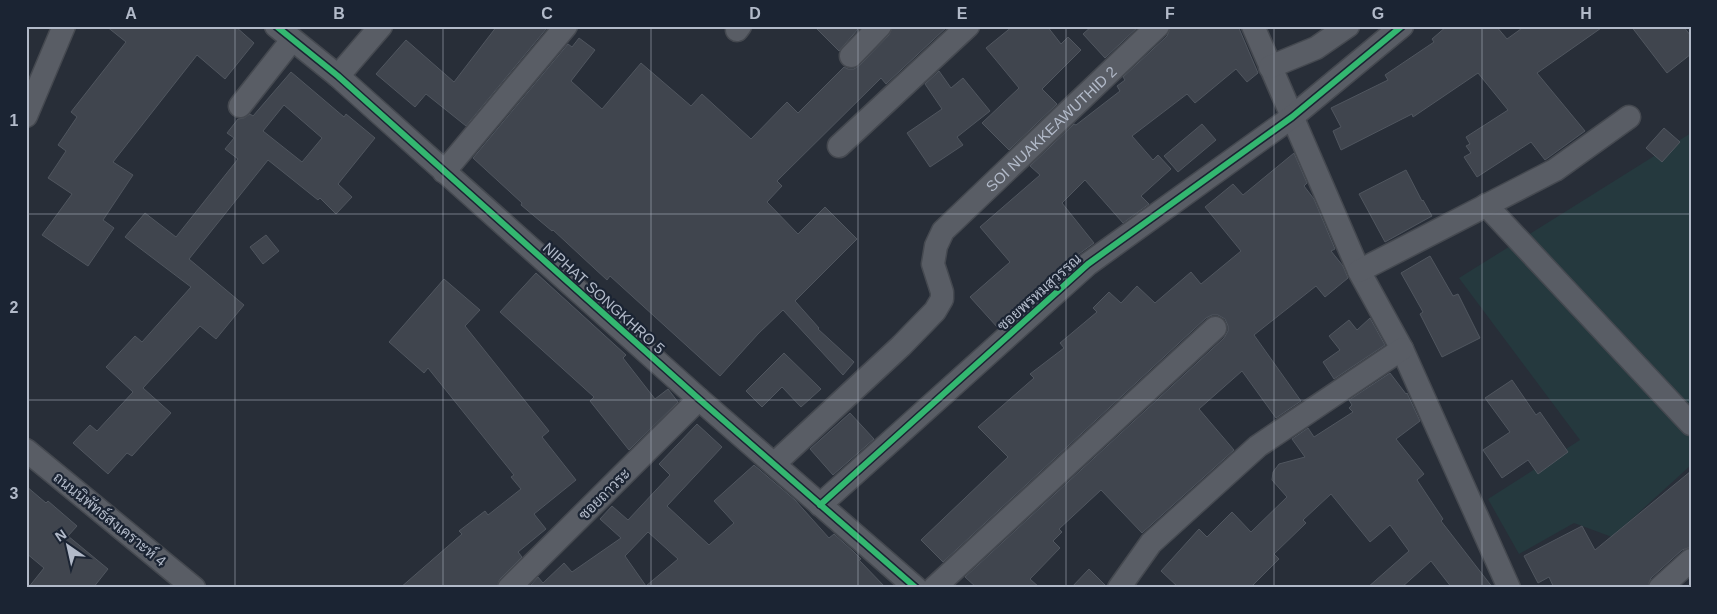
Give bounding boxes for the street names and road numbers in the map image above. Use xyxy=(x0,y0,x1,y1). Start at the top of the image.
street label: SOI NUAKKEAWUTHID 2 xyxy=(982,62,1119,194)
street label: NIPHAT SONGKHRO 5 xyxy=(540,239,668,357)
street label: ซอยพรหมสุวรรณ xyxy=(994,250,1086,336)
street label: ซอยถาวระ xyxy=(575,465,633,523)
street label: ถนนนิพัทธ์สงเคราะห์ 4 xyxy=(50,468,170,570)

